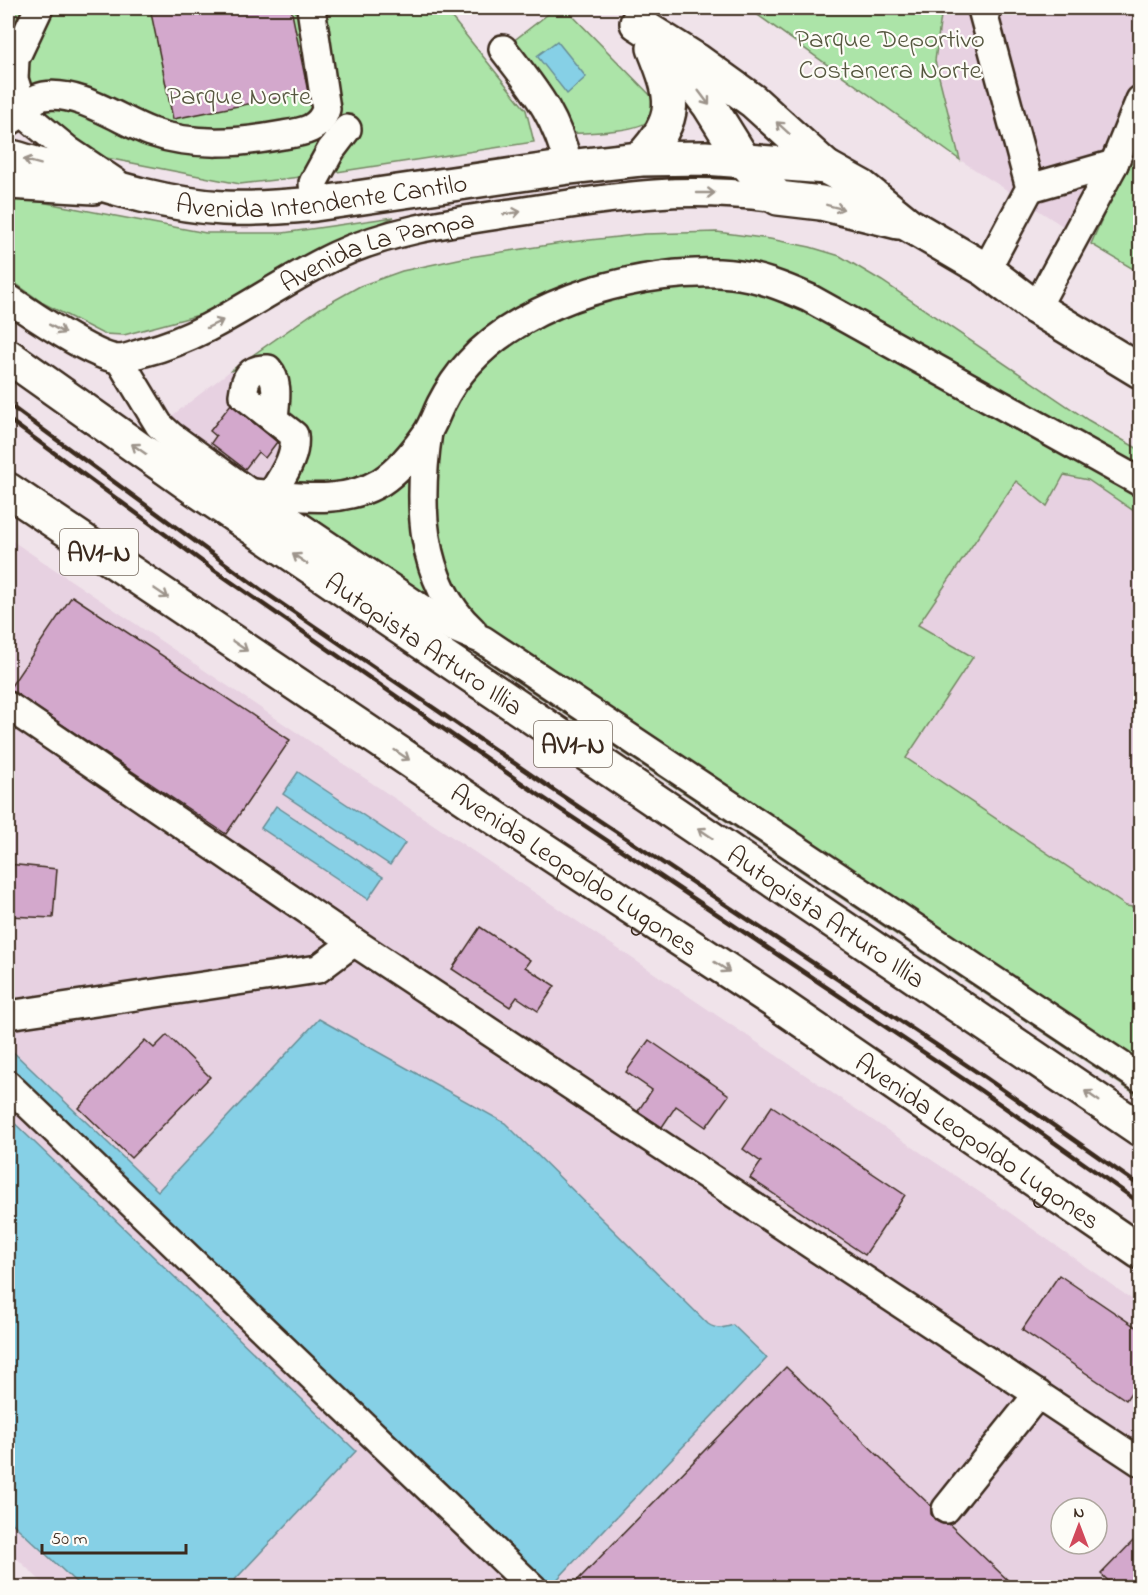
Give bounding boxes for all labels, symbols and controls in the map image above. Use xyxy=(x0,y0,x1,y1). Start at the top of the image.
park label: Parque Deportivo Costanera Norte xyxy=(795,21,985,91)
park label: Parque Norte xyxy=(167,78,312,117)
one-way arrow xyxy=(698,90,710,106)
one-way arrow xyxy=(775,120,790,135)
one-way arrow xyxy=(23,156,42,168)
street label: Avenida Intendente Cantilo xyxy=(173,165,470,230)
one-way arrow xyxy=(695,187,715,199)
street label: Avenida La Pampa xyxy=(273,202,478,304)
one-way arrow xyxy=(825,202,845,213)
one-way arrow xyxy=(502,208,521,219)
one-way arrow xyxy=(205,317,223,329)
one-way arrow xyxy=(48,324,65,336)
one-way arrow xyxy=(132,443,148,455)
road number: AV1-N xyxy=(60,529,138,575)
one-way arrow xyxy=(292,553,309,565)
street label: Autopista Arturo Illia xyxy=(316,564,530,727)
one-way arrow xyxy=(152,587,168,599)
one-way arrow xyxy=(231,640,247,652)
road number: AV1-N xyxy=(534,721,612,767)
one-way arrow xyxy=(393,749,409,761)
street label: Avenida Leopoldo Lugones xyxy=(441,776,705,968)
one-way arrow xyxy=(697,827,714,839)
street label: Autopista Arturo Illia xyxy=(718,837,932,1000)
one-way arrow xyxy=(713,961,730,973)
street label: Avenida Leopoldo Lugones xyxy=(846,1045,1107,1241)
one-way arrow xyxy=(1085,1090,1101,1102)
north arrow xyxy=(1049,1496,1109,1556)
text: N xyxy=(1074,1501,1085,1525)
scale bar xyxy=(42,1517,186,1555)
text: 50 m xyxy=(51,1527,88,1553)

